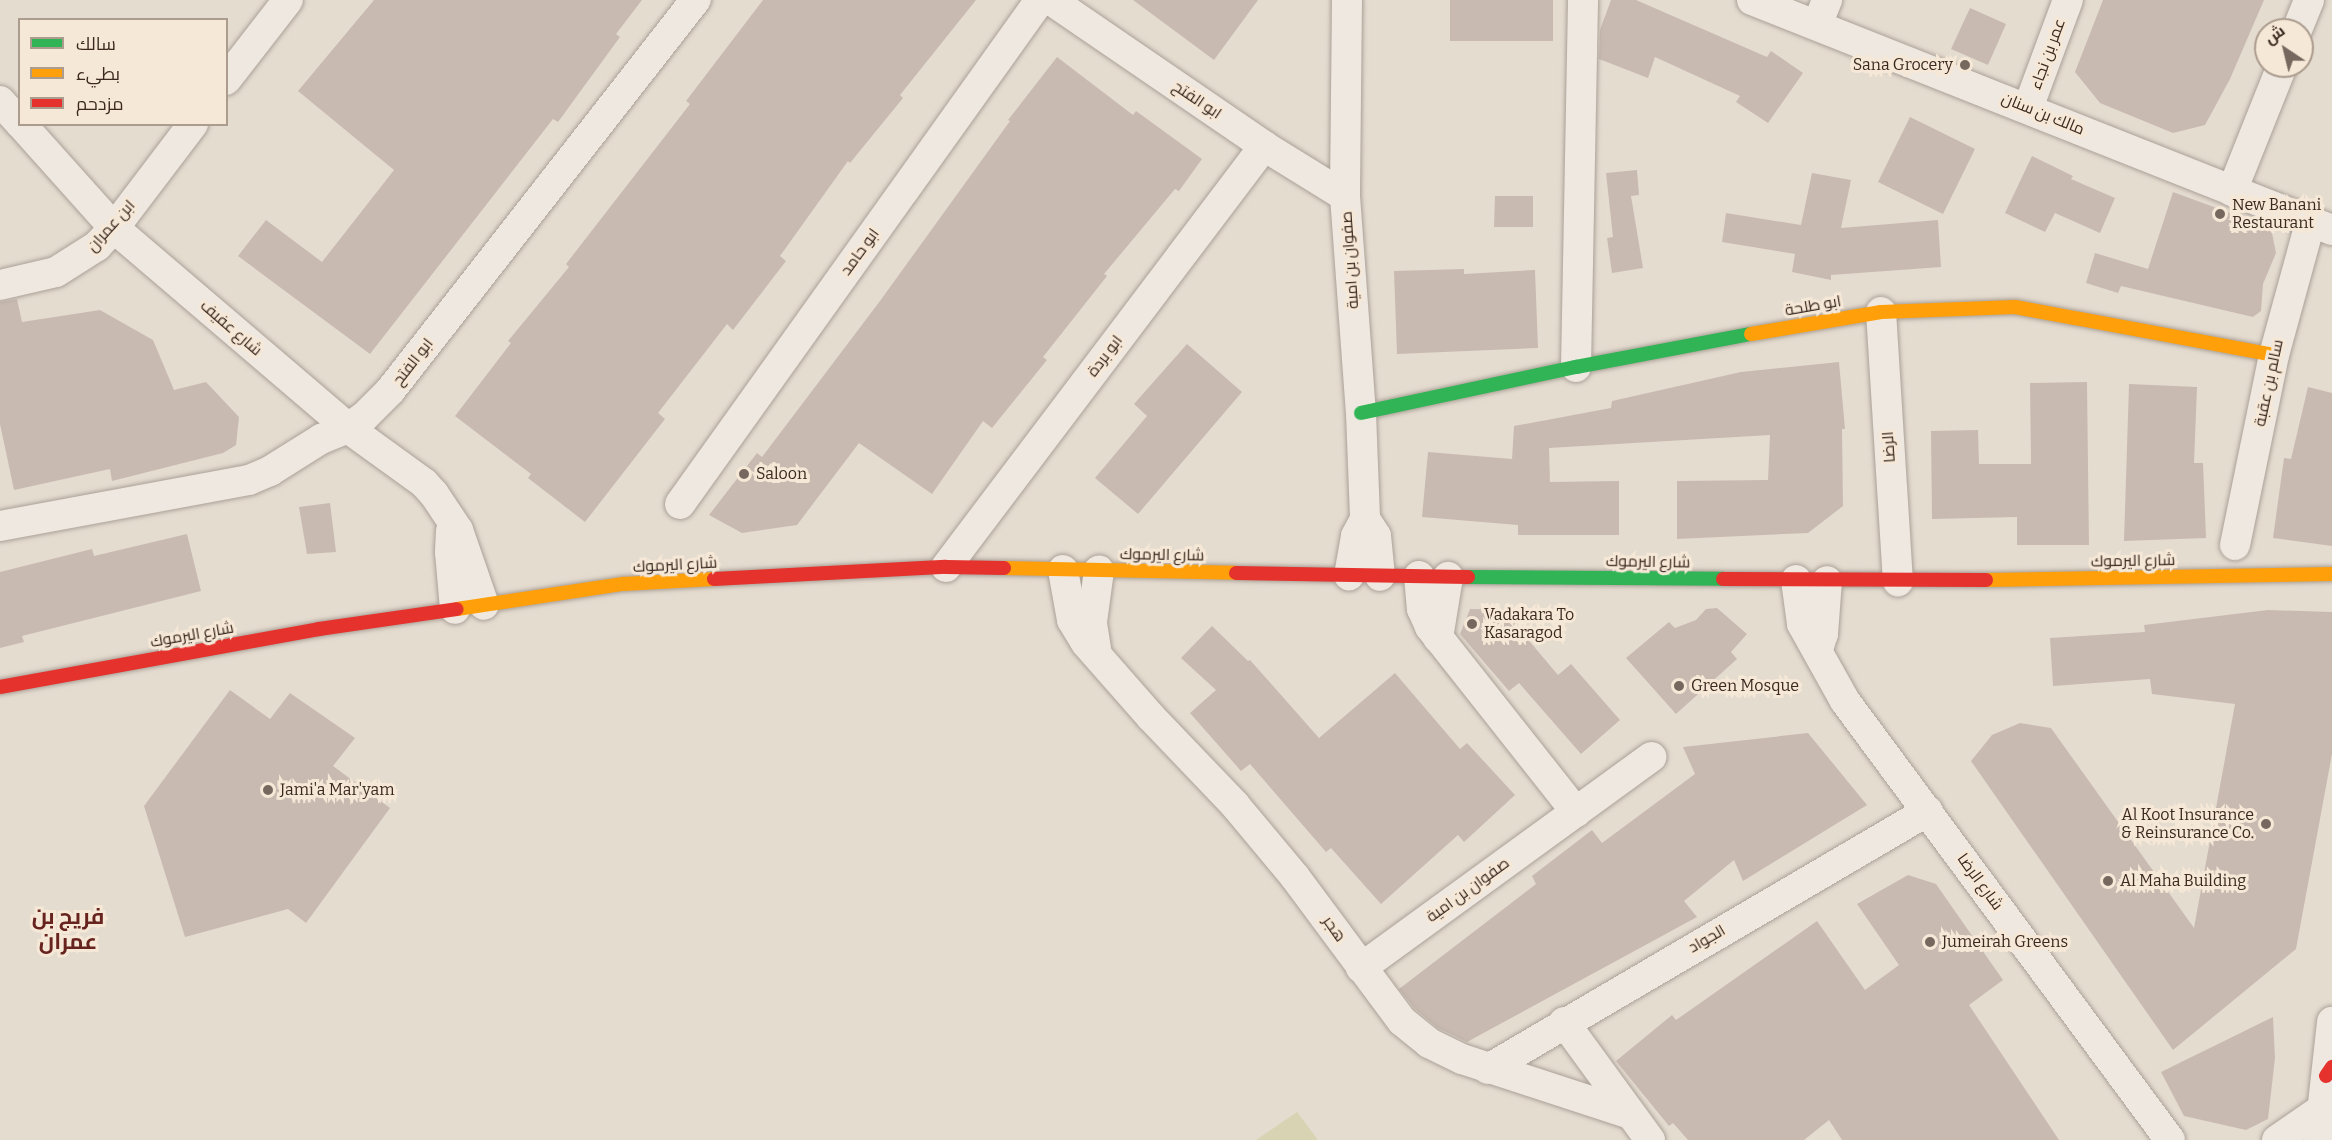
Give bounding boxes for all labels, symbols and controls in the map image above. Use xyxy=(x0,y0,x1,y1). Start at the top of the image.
street label: عمر بن نجاء xyxy=(2026,16,2070,92)
legend xyxy=(18,18,228,126)
north arrow xyxy=(2254,18,2314,78)
text: ش xyxy=(2261,21,2288,48)
text: سالك xyxy=(76,33,116,55)
place label: Sana Grocery xyxy=(1853,55,1953,75)
marker: Sana Grocery xyxy=(1958,58,1972,72)
text: بطيء xyxy=(76,63,120,85)
street label: ابو الفتح xyxy=(1169,77,1225,123)
street label: مالك بن سنان xyxy=(1999,89,2087,139)
text: مزدحم xyxy=(76,93,124,115)
place label: New Banani Restaurant xyxy=(2232,195,2321,233)
street label: ابن عمران xyxy=(83,196,139,256)
marker: New Banani Restaurant xyxy=(2213,207,2227,221)
street label: صفوان بن امية xyxy=(1337,210,1363,310)
street label: ابو حامد xyxy=(837,225,883,279)
street label: ابو طلحة xyxy=(1783,292,1843,320)
street label: شارع عفيف xyxy=(196,296,266,360)
street label: ابو بردة xyxy=(1083,331,1127,381)
street label: ابو الفتح xyxy=(389,335,437,389)
street label: سالم بن عقبة xyxy=(2250,338,2288,428)
street label: الرضا xyxy=(1878,431,1900,463)
place label: Saloon xyxy=(756,464,807,484)
marker: Saloon xyxy=(737,467,751,481)
street label: شارع اليرموك xyxy=(1120,545,1204,565)
street label: شارع اليرموك xyxy=(2091,551,2175,571)
street label: شارع اليرموك xyxy=(1606,552,1690,572)
street label: شارع اليرموك xyxy=(632,553,718,577)
place label: Vadakara To Kasaragod xyxy=(1484,605,1574,643)
marker: Vadakara To Kasaragod xyxy=(1465,617,1479,631)
street label: شارع اليرموك xyxy=(149,618,235,652)
place label: Green Mosque xyxy=(1691,676,1799,696)
marker: Green Mosque xyxy=(1672,679,1686,693)
place label: Jami'a Mar'yam xyxy=(280,780,394,800)
marker: Jami'a Mar'yam xyxy=(261,783,275,797)
place label: Al Koot Insurance & Reinsurance Co. xyxy=(2121,805,2254,843)
marker: Al Koot Insurance & Reinsurance Co. xyxy=(2259,817,2273,831)
street label: شارع الرضا xyxy=(1953,850,2007,914)
street label: صفوان بن امية xyxy=(1423,853,1513,927)
place label: Al Maha Building xyxy=(2120,871,2246,891)
marker: Al Maha Building xyxy=(2101,874,2115,888)
district label: فريج بن عمران xyxy=(32,903,104,954)
street label: هجر xyxy=(1318,912,1350,946)
street label: الجواد xyxy=(1685,921,1729,957)
place label: Jumeirah Greens xyxy=(1942,932,2068,952)
marker: Jumeirah Greens xyxy=(1923,935,1937,949)

